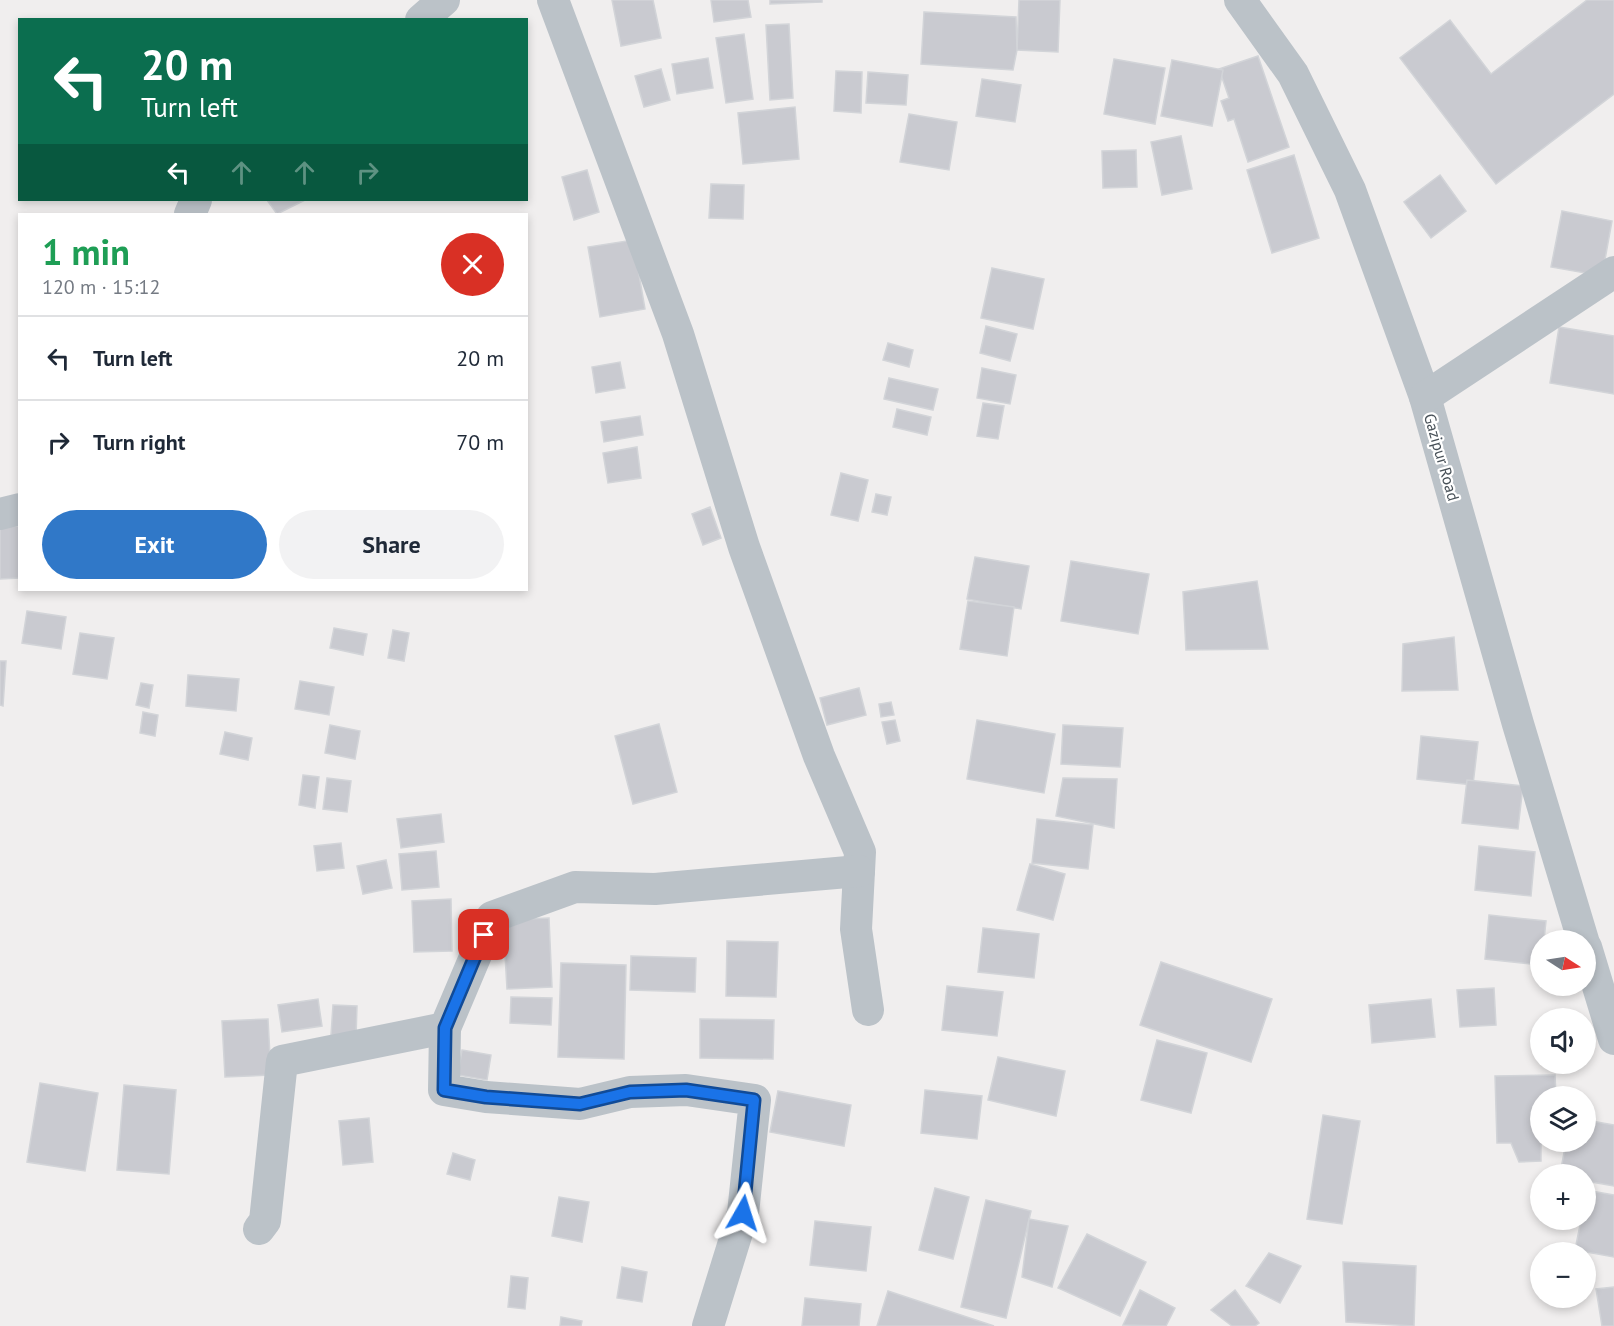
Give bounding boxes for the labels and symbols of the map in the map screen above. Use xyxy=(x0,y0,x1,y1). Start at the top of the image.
street label: Gazipur Road xyxy=(1420,411,1464,503)
pin xyxy=(458,909,509,960)
north arrow xyxy=(1530,930,1596,996)
position arrow xyxy=(711,1181,775,1245)

